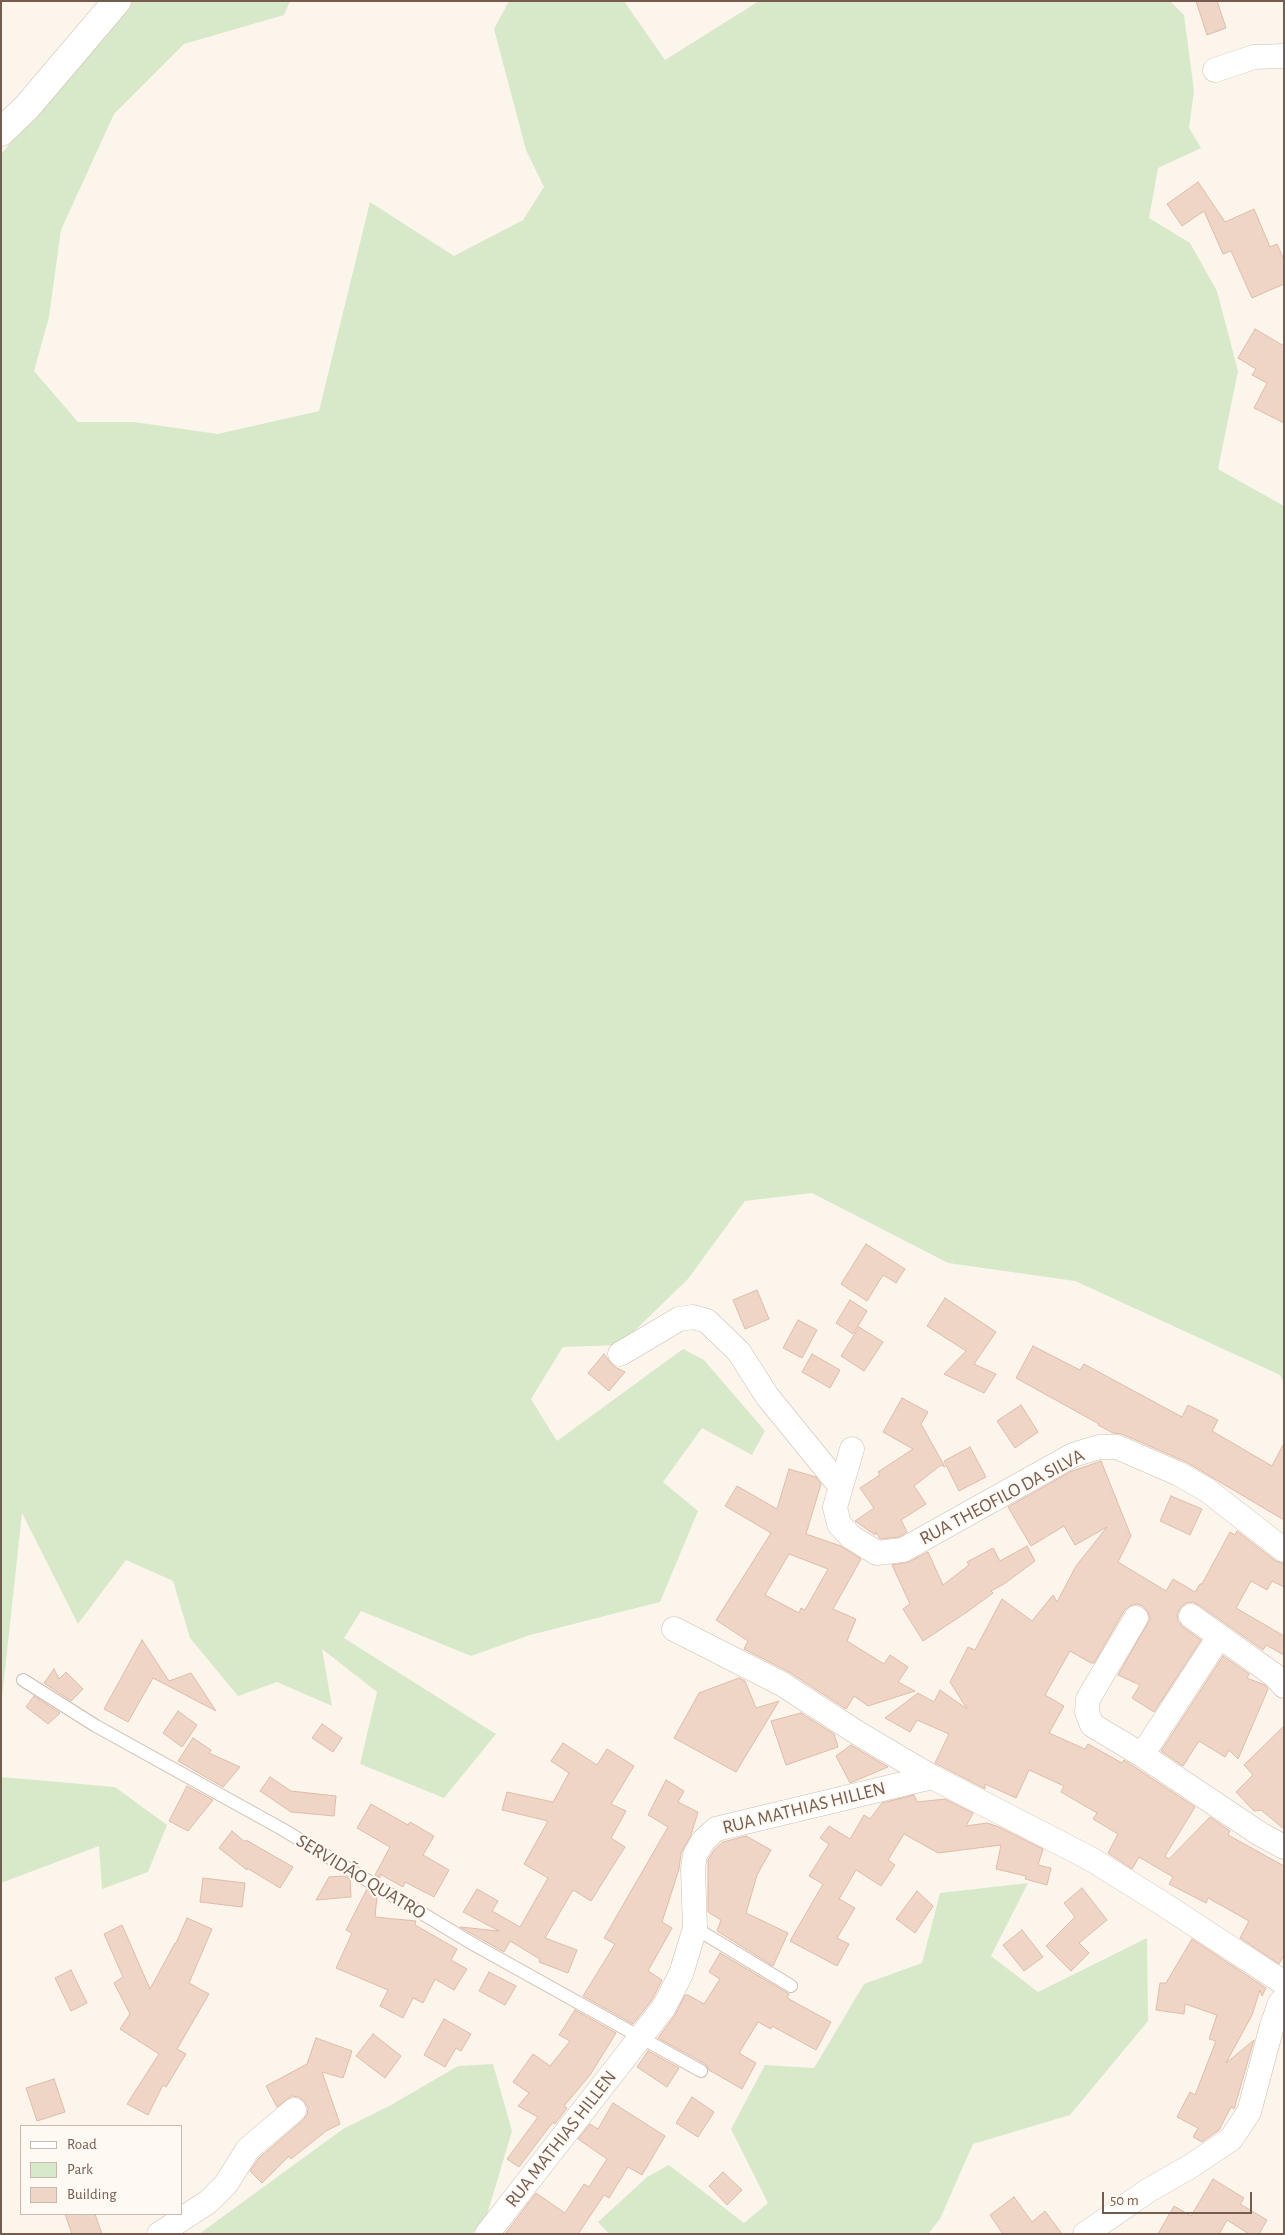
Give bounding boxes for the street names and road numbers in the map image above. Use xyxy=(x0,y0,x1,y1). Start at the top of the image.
street label: RUA THEOFILO DA SILVA xyxy=(916,1444,1088,1550)
street label: RUA MATHIAS HILLEN xyxy=(720,1777,888,1839)
street label: SERVIDÃO QUATRO xyxy=(292,1829,430,1925)
street label: RUA MATHIAS HILLEN xyxy=(501,2066,621,2212)

